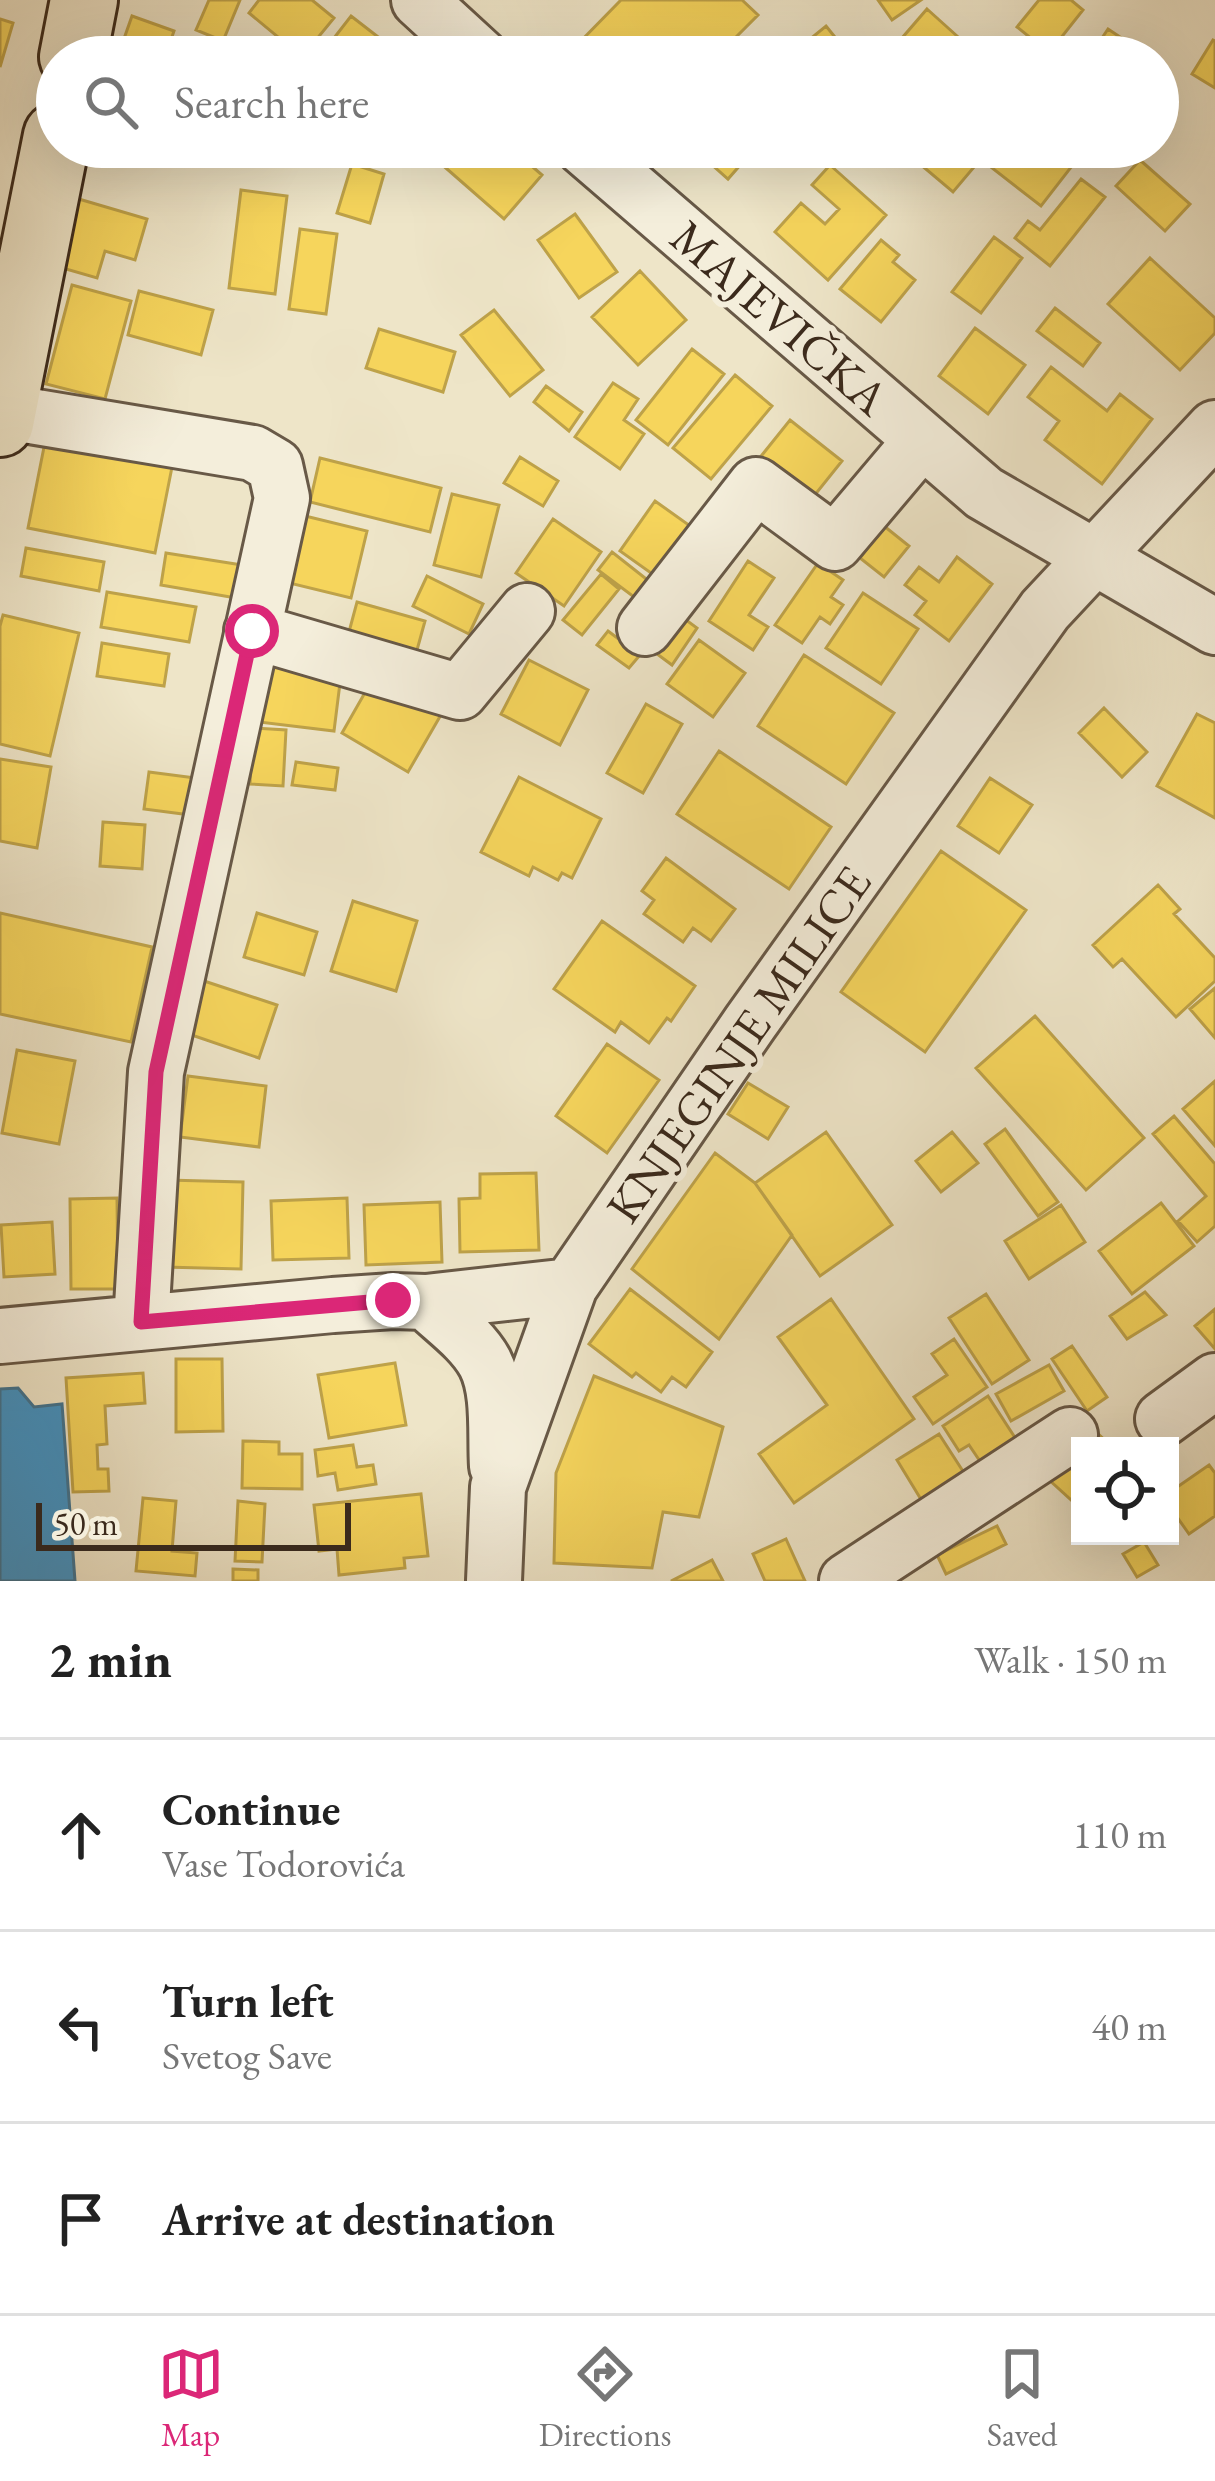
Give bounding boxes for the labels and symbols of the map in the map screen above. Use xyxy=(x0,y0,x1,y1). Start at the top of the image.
street label: MAJEVIČKA xyxy=(658,206,902,429)
route start xyxy=(225,604,279,658)
street label: KNJEGINJE MILICE xyxy=(592,854,884,1234)
route end xyxy=(366,1273,420,1327)
scale bar xyxy=(36,1497,351,1550)

